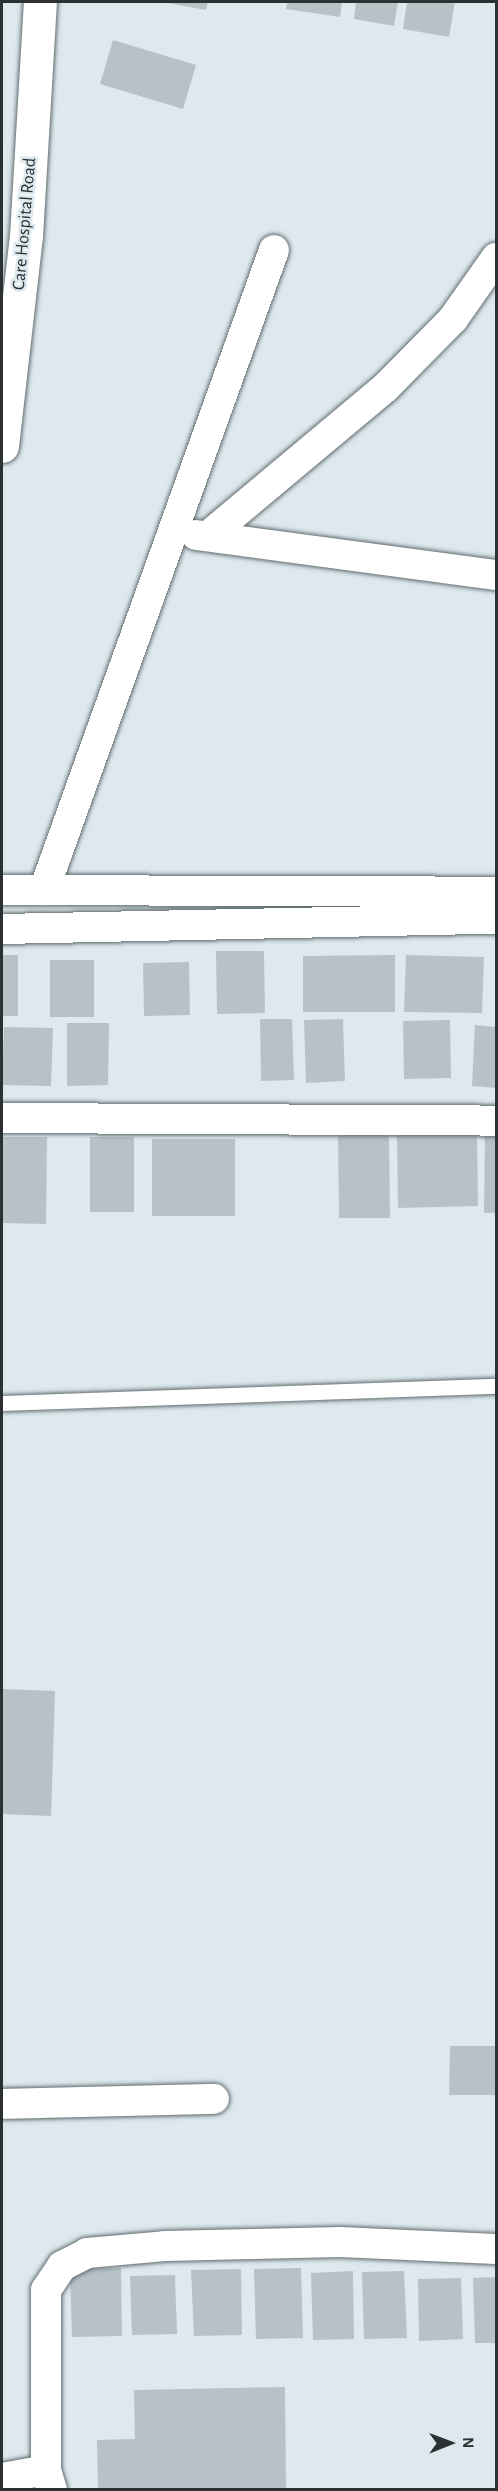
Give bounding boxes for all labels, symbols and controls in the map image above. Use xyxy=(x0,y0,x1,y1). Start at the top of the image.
street label: Care Hospital Road xyxy=(8,157,42,291)
north arrow xyxy=(420,2413,480,2473)
text: N xyxy=(460,2437,476,2448)

